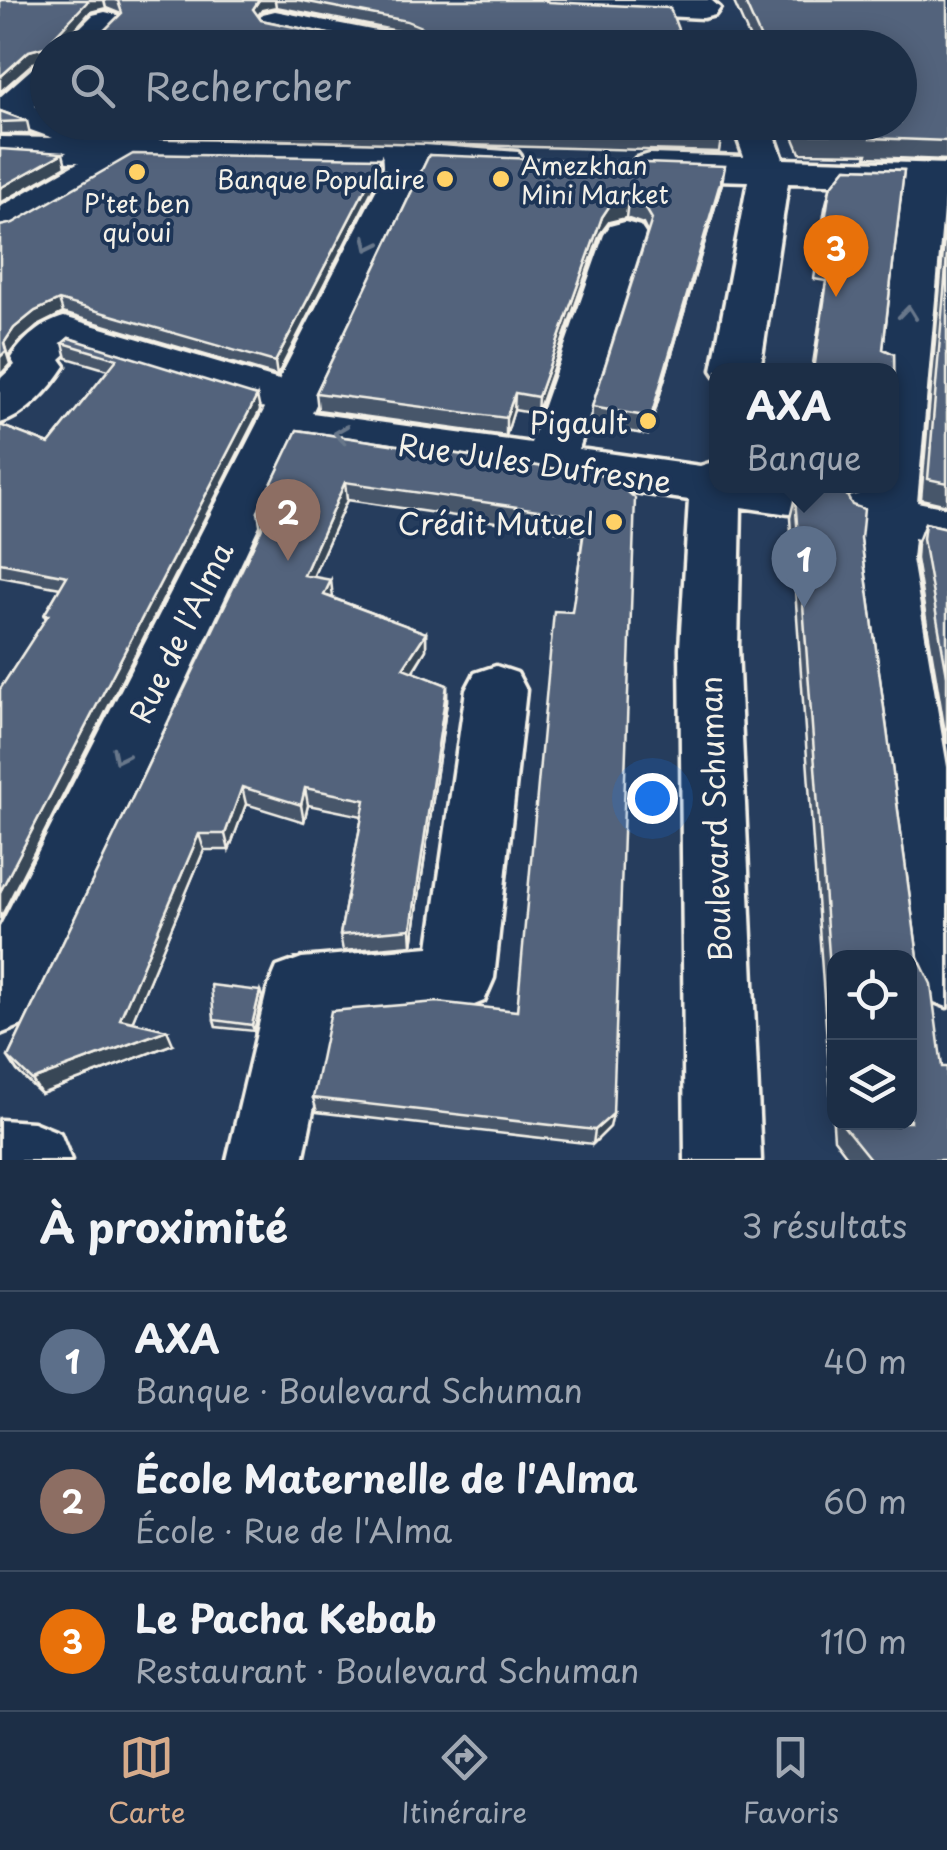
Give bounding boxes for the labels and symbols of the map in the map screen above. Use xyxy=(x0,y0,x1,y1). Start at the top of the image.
place label: Amezkhan Mini Market xyxy=(521,146,669,213)
place label: Banque Populaire xyxy=(217,160,425,198)
marker: P'tet ben qu'oui xyxy=(126,161,148,183)
marker: Banque Populaire xyxy=(434,168,456,190)
marker: Amezkhan Mini Market xyxy=(490,168,512,190)
place label: P'tet ben qu'oui xyxy=(84,184,190,251)
pin: 3 xyxy=(804,214,868,297)
one-way arrow xyxy=(362,234,382,252)
one-way arrow xyxy=(896,305,918,321)
place label: Pigault xyxy=(530,399,628,444)
marker: Pigault xyxy=(637,410,659,432)
street label: Rue Jules Dufresne xyxy=(395,421,675,503)
one-way arrow xyxy=(333,424,350,445)
pin: 2 xyxy=(256,478,320,561)
place label: Crédit Mutuel xyxy=(398,500,594,545)
marker: Crédit Mutuel xyxy=(603,511,625,533)
pin: 1 xyxy=(772,526,836,608)
street label: Rue de l'Alma xyxy=(117,533,243,730)
street label: Boulevard Schuman xyxy=(687,675,741,963)
one-way arrow xyxy=(112,746,132,764)
your location xyxy=(627,773,678,824)

